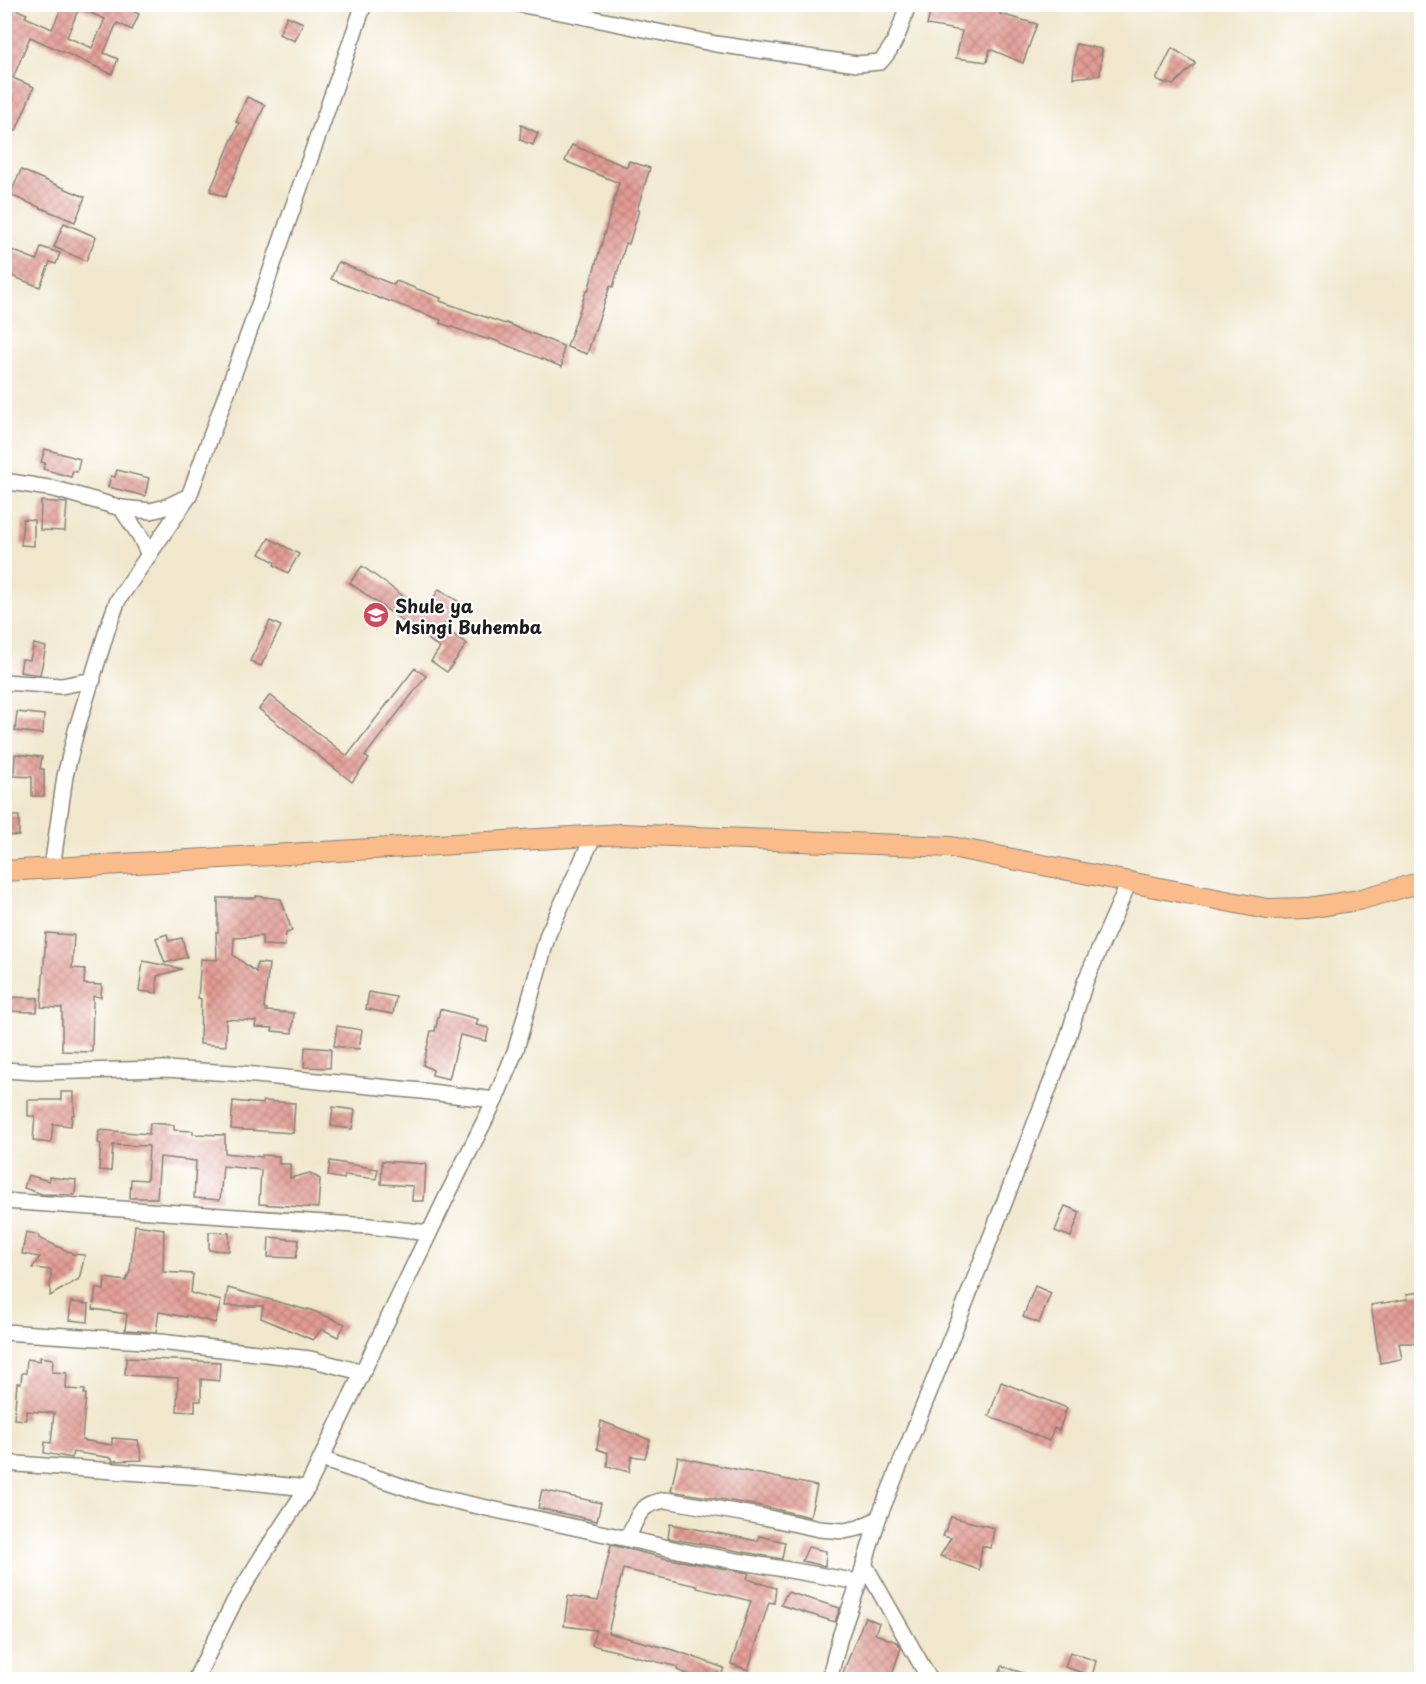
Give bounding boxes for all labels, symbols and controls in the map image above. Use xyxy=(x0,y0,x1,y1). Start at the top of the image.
place label: Shule ya Msingi Buhemba xyxy=(395,592,542,640)
school or university icon: Shule ya Msingi Buhemba xyxy=(361,600,391,630)

